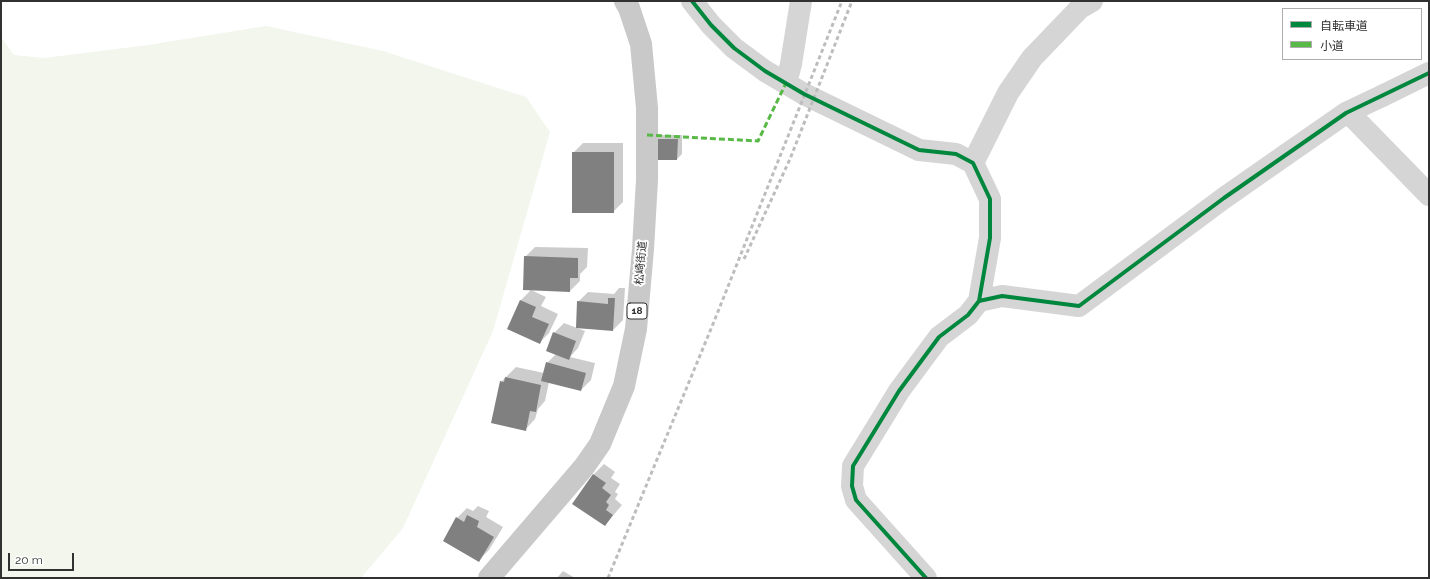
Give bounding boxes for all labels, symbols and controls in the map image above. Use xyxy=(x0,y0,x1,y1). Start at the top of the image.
legend xyxy=(1282,8,1422,60)
text: 自転車道 xyxy=(1320,19,1368,33)
text: 小道 xyxy=(1320,39,1344,53)
street label: 松崎街道 xyxy=(633,241,649,285)
road number: 18 xyxy=(627,303,647,319)
scale bar xyxy=(10,545,76,571)
text: 20 m xyxy=(15,553,43,567)

